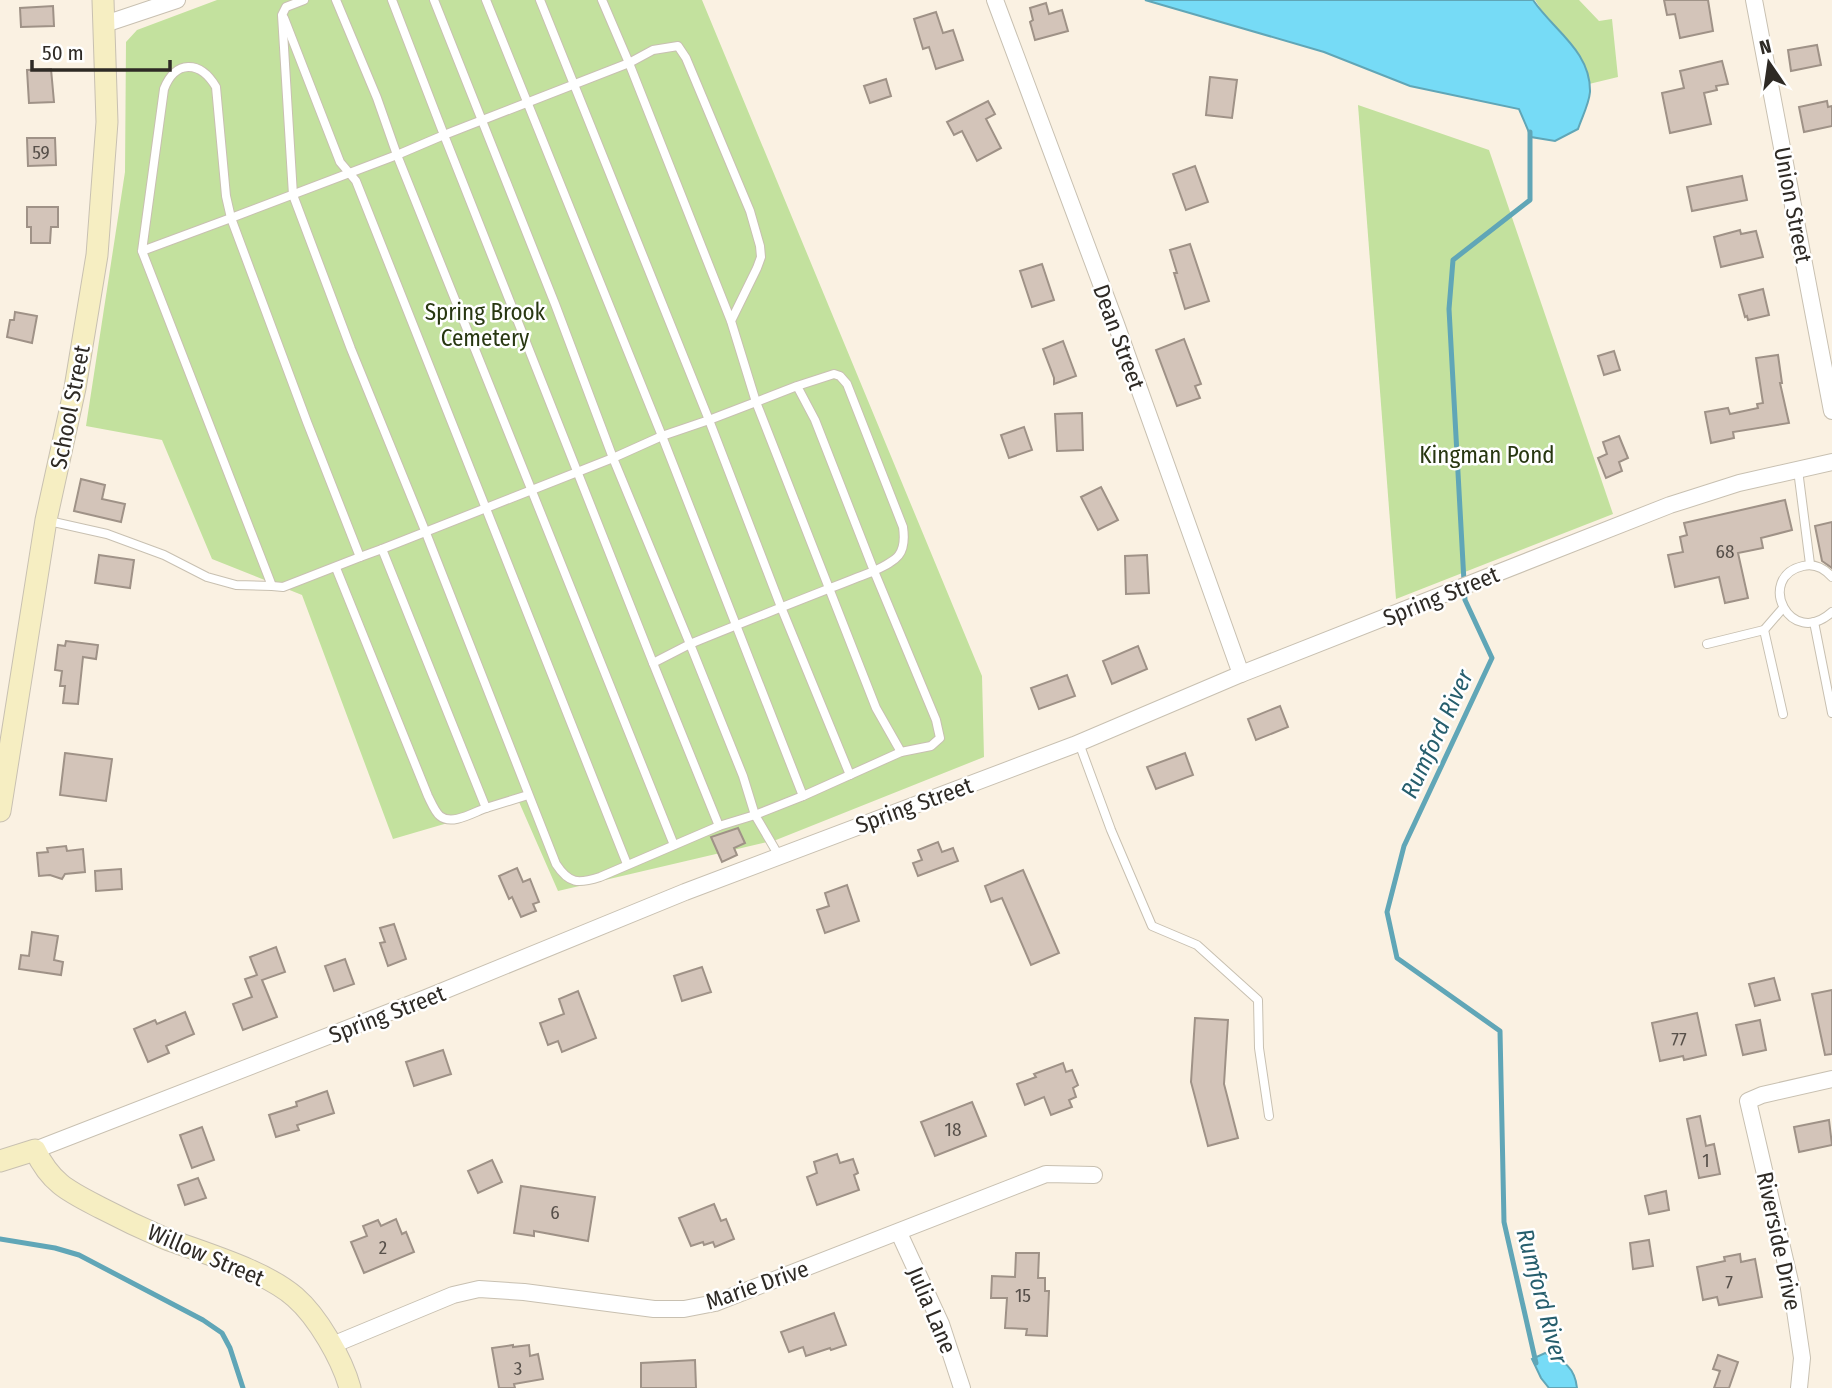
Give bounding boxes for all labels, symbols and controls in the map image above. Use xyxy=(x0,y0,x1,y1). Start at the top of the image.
scale bar xyxy=(32,28,170,72)
north arrow xyxy=(1734,28,1804,98)
text: N xyxy=(1757,34,1773,59)
text: 50 m xyxy=(42,40,84,66)
house number: 59 xyxy=(32,141,50,164)
street label: Union Street xyxy=(1768,145,1818,266)
street label: Dean Street xyxy=(1087,281,1151,394)
park label: Spring Brook Cemetery xyxy=(425,298,546,352)
street label: School Street xyxy=(44,342,96,471)
park label: Kingman Pond xyxy=(1419,441,1555,469)
house number: 68 xyxy=(1716,540,1734,563)
street label: Spring Street xyxy=(1379,560,1503,632)
water label: Rumford River xyxy=(1395,665,1479,803)
street label: Spring Street xyxy=(852,771,977,839)
street label: Spring Street xyxy=(325,979,450,1049)
house number: 77 xyxy=(1671,1028,1687,1051)
house number: 18 xyxy=(945,1118,961,1141)
house number: 1 xyxy=(1702,1149,1710,1172)
street label: Riverside Drive xyxy=(1751,1169,1807,1313)
house number: 6 xyxy=(550,1201,560,1224)
street label: Willow Street xyxy=(143,1218,269,1292)
water label: Rumford River xyxy=(1511,1226,1574,1367)
house number: 2 xyxy=(379,1236,387,1259)
street label: Marie Drive xyxy=(702,1254,812,1316)
street label: Julia Lane xyxy=(901,1262,963,1358)
house number: 7 xyxy=(1725,1271,1733,1294)
house number: 15 xyxy=(1015,1284,1031,1307)
house number: 3 xyxy=(514,1357,522,1380)

